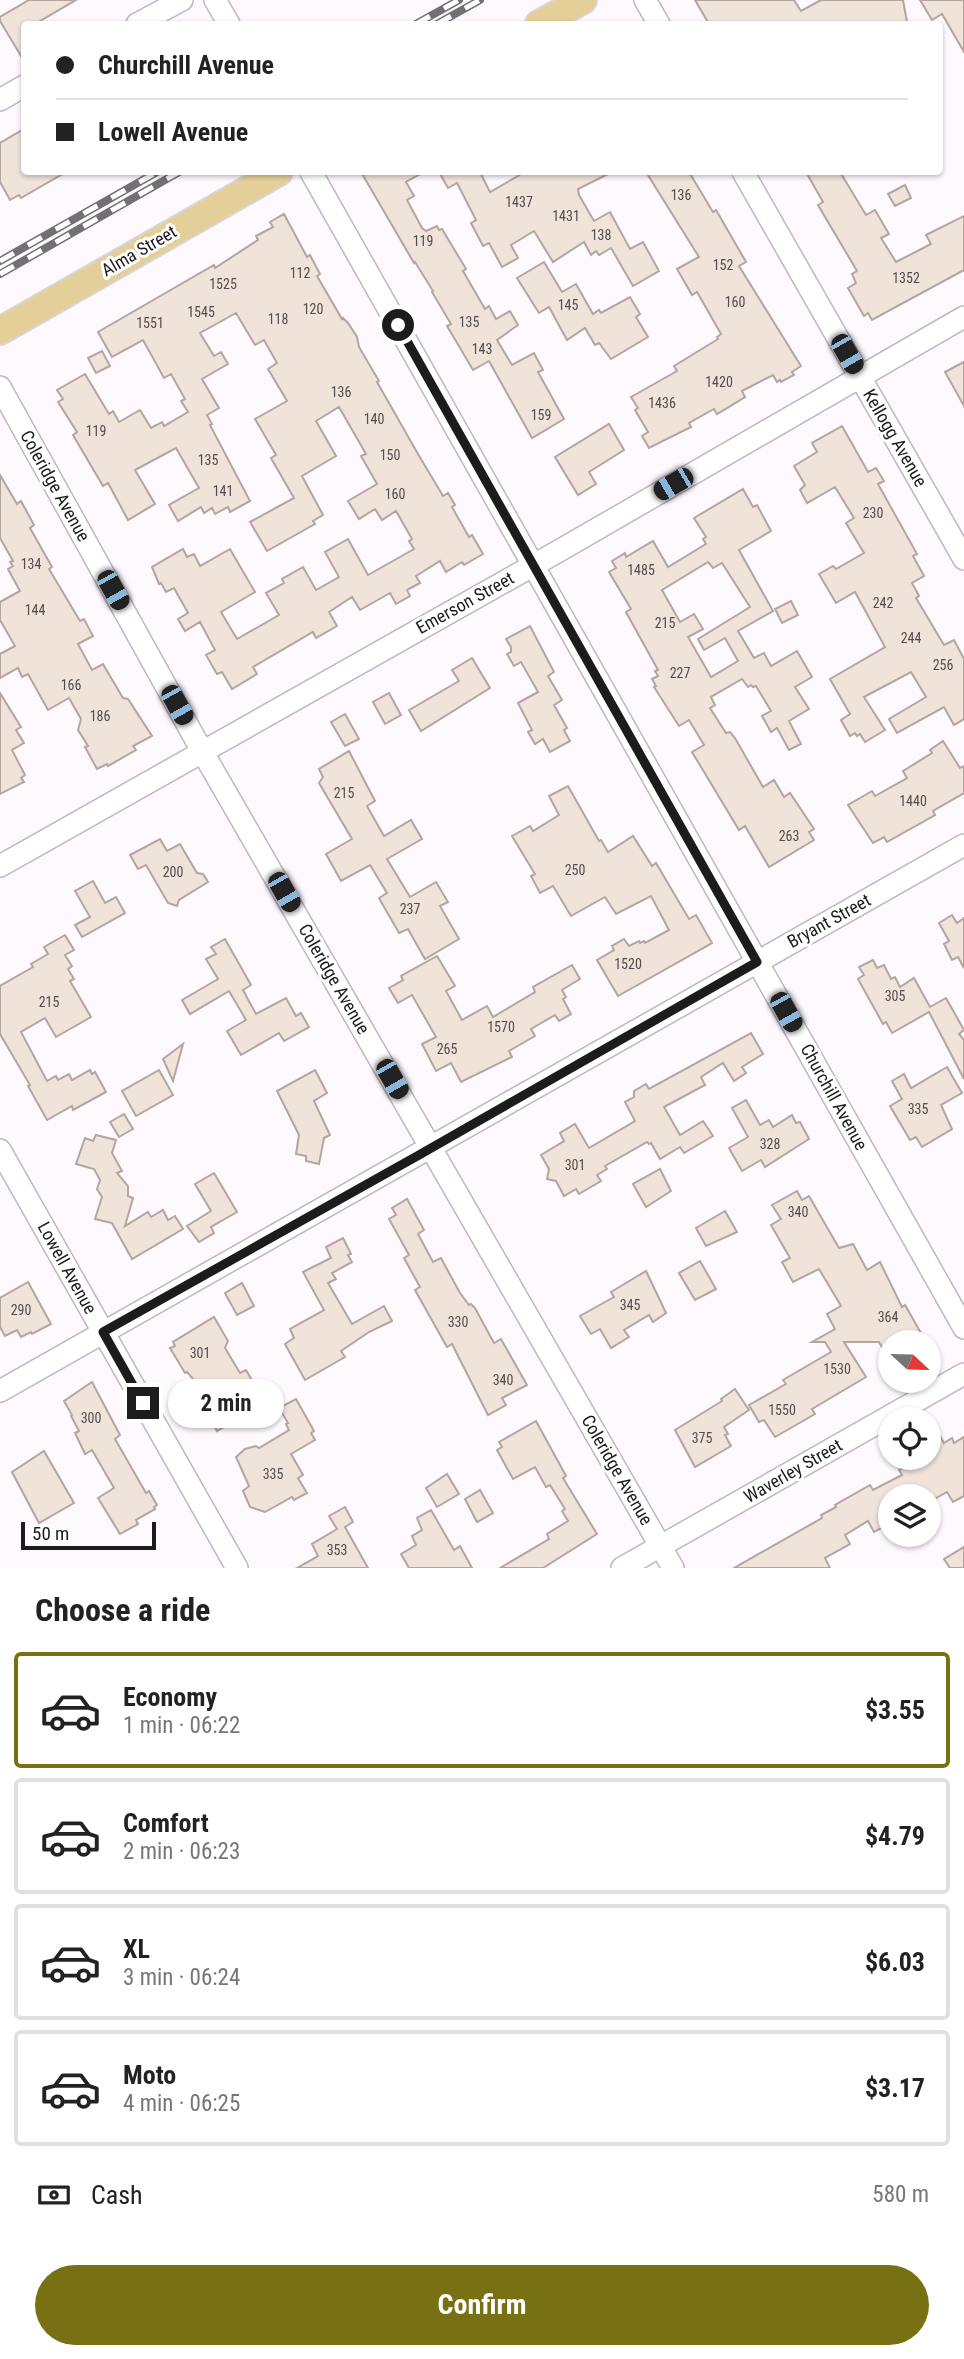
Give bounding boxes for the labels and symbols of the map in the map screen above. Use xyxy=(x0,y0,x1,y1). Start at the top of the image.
house number: 136 xyxy=(671,187,691,203)
house number: 1437 xyxy=(505,194,533,210)
house number: 1431 xyxy=(552,208,580,224)
street label: Alma Street xyxy=(98,221,180,280)
house number: 138 xyxy=(591,227,611,243)
house number: 119 xyxy=(413,233,433,249)
house number: 152 xyxy=(713,257,733,273)
house number: 112 xyxy=(290,265,310,281)
house number: 1352 xyxy=(892,270,920,286)
house number: 1525 xyxy=(209,276,237,292)
house number: 160 xyxy=(725,294,745,310)
house number: 145 xyxy=(558,297,578,313)
house number: 120 xyxy=(303,301,323,317)
house number: 1545 xyxy=(187,304,215,320)
route start xyxy=(382,309,414,341)
house number: 118 xyxy=(268,311,288,327)
house number: 135 xyxy=(459,314,479,330)
house number: 1551 xyxy=(136,315,164,331)
car xyxy=(828,331,867,377)
house number: 143 xyxy=(472,341,492,357)
house number: 1420 xyxy=(705,374,733,390)
house number: 136 xyxy=(331,384,351,400)
street label: Kellogg Avenue xyxy=(859,385,932,490)
house number: 1436 xyxy=(648,395,676,411)
house number: 159 xyxy=(531,407,551,423)
house number: 140 xyxy=(364,411,384,427)
house number: 119 xyxy=(86,423,106,439)
street label: Coleridge Avenue xyxy=(16,427,95,545)
house number: 150 xyxy=(380,447,400,463)
house number: 135 xyxy=(198,452,218,468)
car xyxy=(650,464,697,504)
house number: 141 xyxy=(213,483,233,499)
house number: 160 xyxy=(385,486,405,502)
house number: 230 xyxy=(863,505,883,521)
house number: 134 xyxy=(21,556,41,572)
house number: 1485 xyxy=(627,562,655,578)
car xyxy=(94,567,133,613)
street label: Emerson Street xyxy=(412,567,517,638)
house number: 242 xyxy=(873,595,893,611)
house number: 144 xyxy=(25,602,45,618)
house number: 215 xyxy=(655,615,675,631)
house number: 244 xyxy=(901,630,921,646)
house number: 256 xyxy=(933,657,953,673)
house number: 227 xyxy=(670,665,690,681)
house number: 166 xyxy=(61,677,81,693)
car xyxy=(158,682,197,728)
house number: 186 xyxy=(90,708,110,724)
house number: 215 xyxy=(334,785,354,801)
house number: 1440 xyxy=(899,793,927,809)
house number: 263 xyxy=(779,828,799,844)
house number: 250 xyxy=(565,862,585,878)
house number: 200 xyxy=(163,864,183,880)
car xyxy=(265,869,304,915)
street label: Bryant Street xyxy=(784,889,874,952)
house number: 237 xyxy=(400,901,420,917)
street label: Coleridge Avenue xyxy=(294,920,374,1038)
house number: 1520 xyxy=(614,956,642,972)
house number: 305 xyxy=(885,988,905,1004)
car xyxy=(767,989,806,1035)
house number: 215 xyxy=(39,994,59,1010)
house number: 1570 xyxy=(487,1019,515,1035)
street label: Churchill Avenue xyxy=(797,1040,872,1154)
house number: 265 xyxy=(437,1041,457,1057)
car xyxy=(373,1056,412,1102)
house number: 335 xyxy=(908,1101,928,1117)
house number: 328 xyxy=(760,1136,780,1152)
house number: 301 xyxy=(565,1157,585,1173)
house number: 340 xyxy=(788,1204,808,1220)
street label: Lowell Avenue xyxy=(34,1218,101,1317)
house number: 345 xyxy=(620,1297,640,1313)
house number: 290 xyxy=(11,1302,31,1318)
house number: 364 xyxy=(878,1309,898,1325)
house number: 330 xyxy=(448,1314,468,1330)
north arrow xyxy=(878,1330,942,1393)
house number: 301 xyxy=(190,1345,210,1361)
house number: 1530 xyxy=(823,1361,851,1377)
house number: 340 xyxy=(493,1372,513,1388)
callout: 2 min xyxy=(168,1378,283,1428)
route end xyxy=(127,1387,159,1419)
house number: 1550 xyxy=(768,1402,796,1418)
house number: 300 xyxy=(81,1410,101,1426)
street label: Coleridge Avenue xyxy=(577,1411,657,1529)
house number: 375 xyxy=(692,1430,712,1446)
street label: Waverley Street xyxy=(740,1434,845,1507)
house number: 335 xyxy=(263,1466,283,1482)
scale bar xyxy=(21,1519,156,1551)
house number: 353 xyxy=(327,1542,347,1558)

